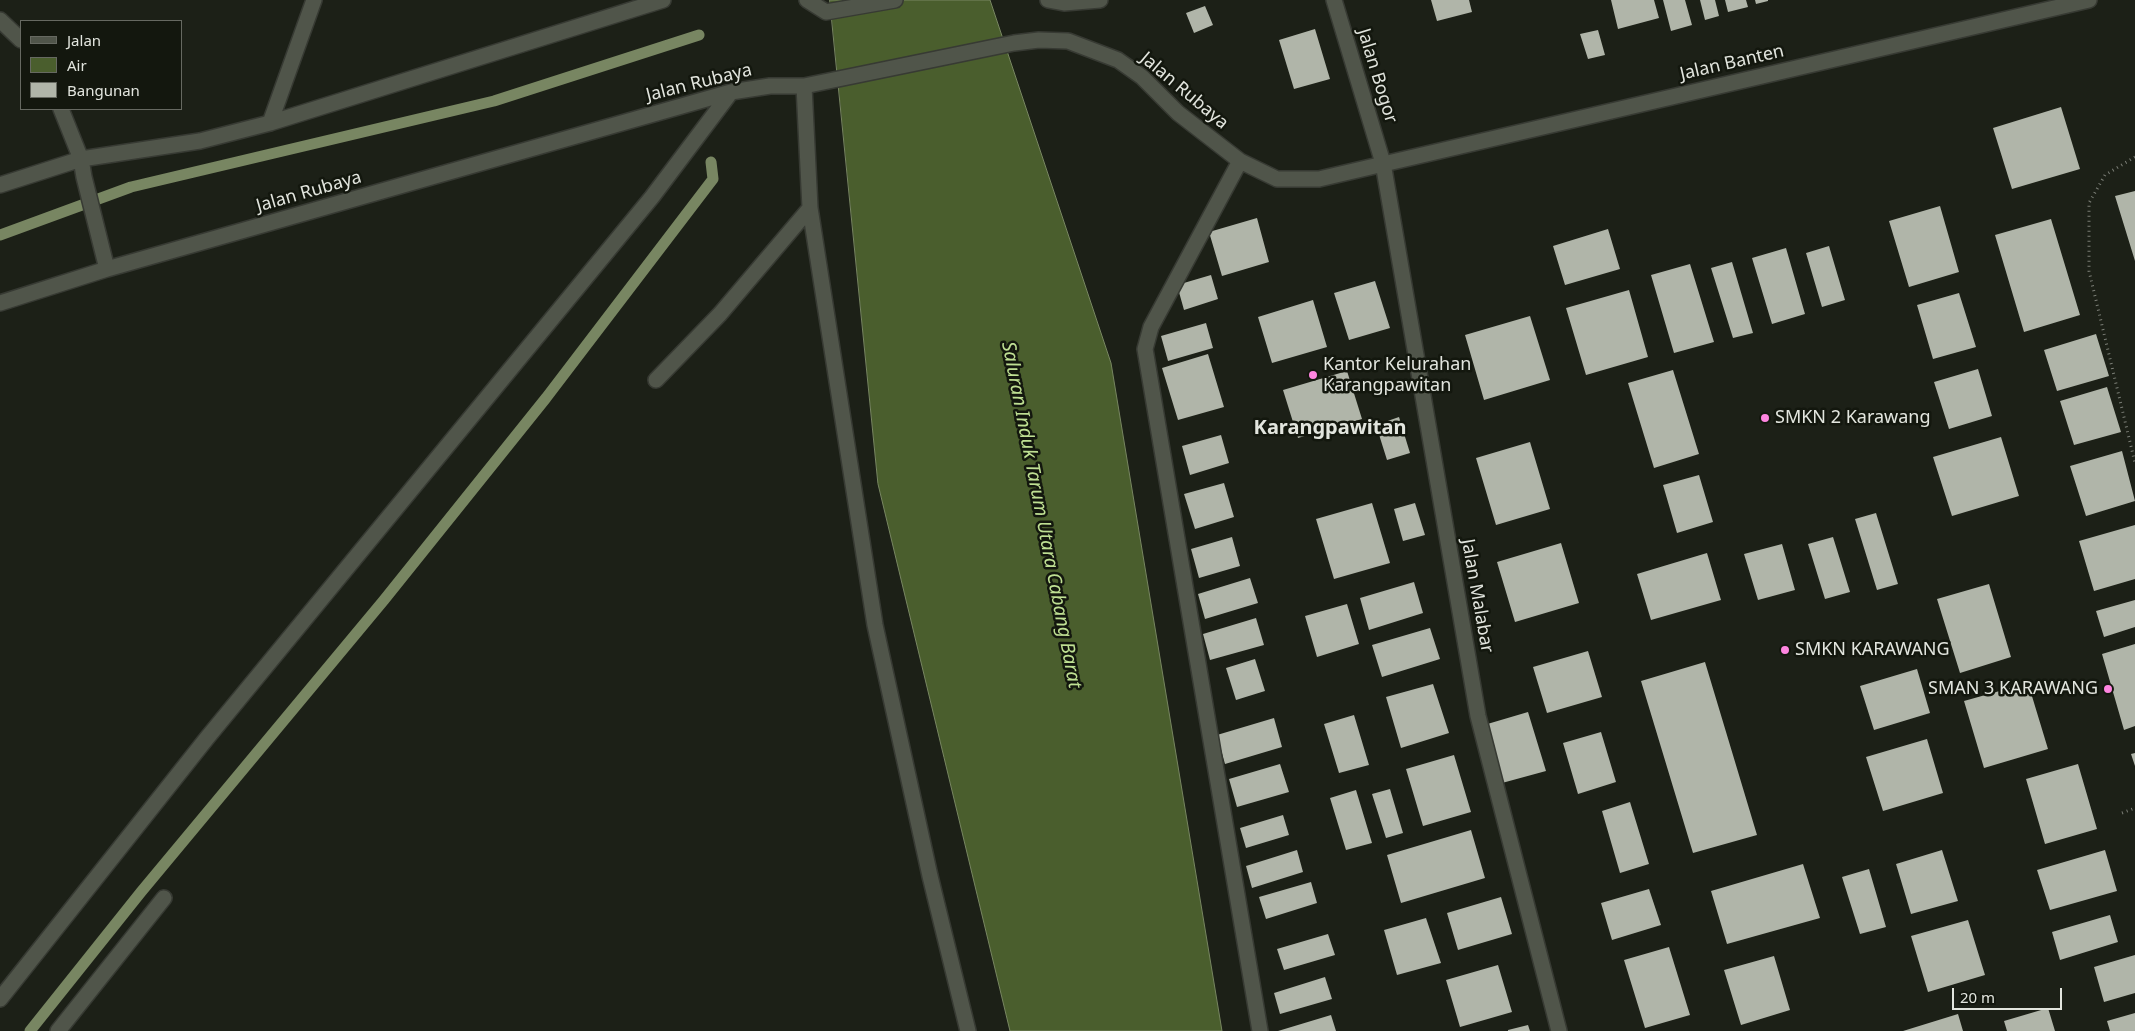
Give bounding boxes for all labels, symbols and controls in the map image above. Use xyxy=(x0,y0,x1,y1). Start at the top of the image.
legend xyxy=(20,20,182,110)
street label: Jalan Bogor xyxy=(1352,26,1402,126)
text: Jalan xyxy=(67,30,101,50)
street label: Jalan Banten xyxy=(1678,41,1786,85)
street label: Jalan Rubaya xyxy=(1136,48,1232,134)
text: Air xyxy=(67,55,87,75)
street label: Jalan Rubaya xyxy=(644,59,754,107)
text: Bangunan xyxy=(67,80,140,100)
street label: Jalan Rubaya xyxy=(254,167,364,217)
water label: Saluran Induk Tarum Utara Cabang Barat xyxy=(996,340,1086,690)
place label: Kantor Kelurahan Karangpawitan xyxy=(1323,354,1471,396)
marker: Kantor Kelurahan Karangpawitan xyxy=(1307,369,1319,381)
place label: SMKN 2 Karawang xyxy=(1775,407,1931,429)
marker: SMKN 2 Karawang xyxy=(1759,412,1771,424)
district label: Karangpawitan xyxy=(1254,416,1406,440)
street label: Jalan Malabar xyxy=(1456,537,1498,655)
place label: SMKN KARAWANG xyxy=(1795,639,1950,661)
marker: SMKN KARAWANG xyxy=(1779,644,1791,656)
place label: SMAN 3 KARAWANG xyxy=(1928,678,2098,700)
marker: SMAN 3 KARAWANG xyxy=(2102,683,2114,695)
scale bar xyxy=(1955,978,2065,1010)
text: 20 m xyxy=(1960,987,1995,1007)

